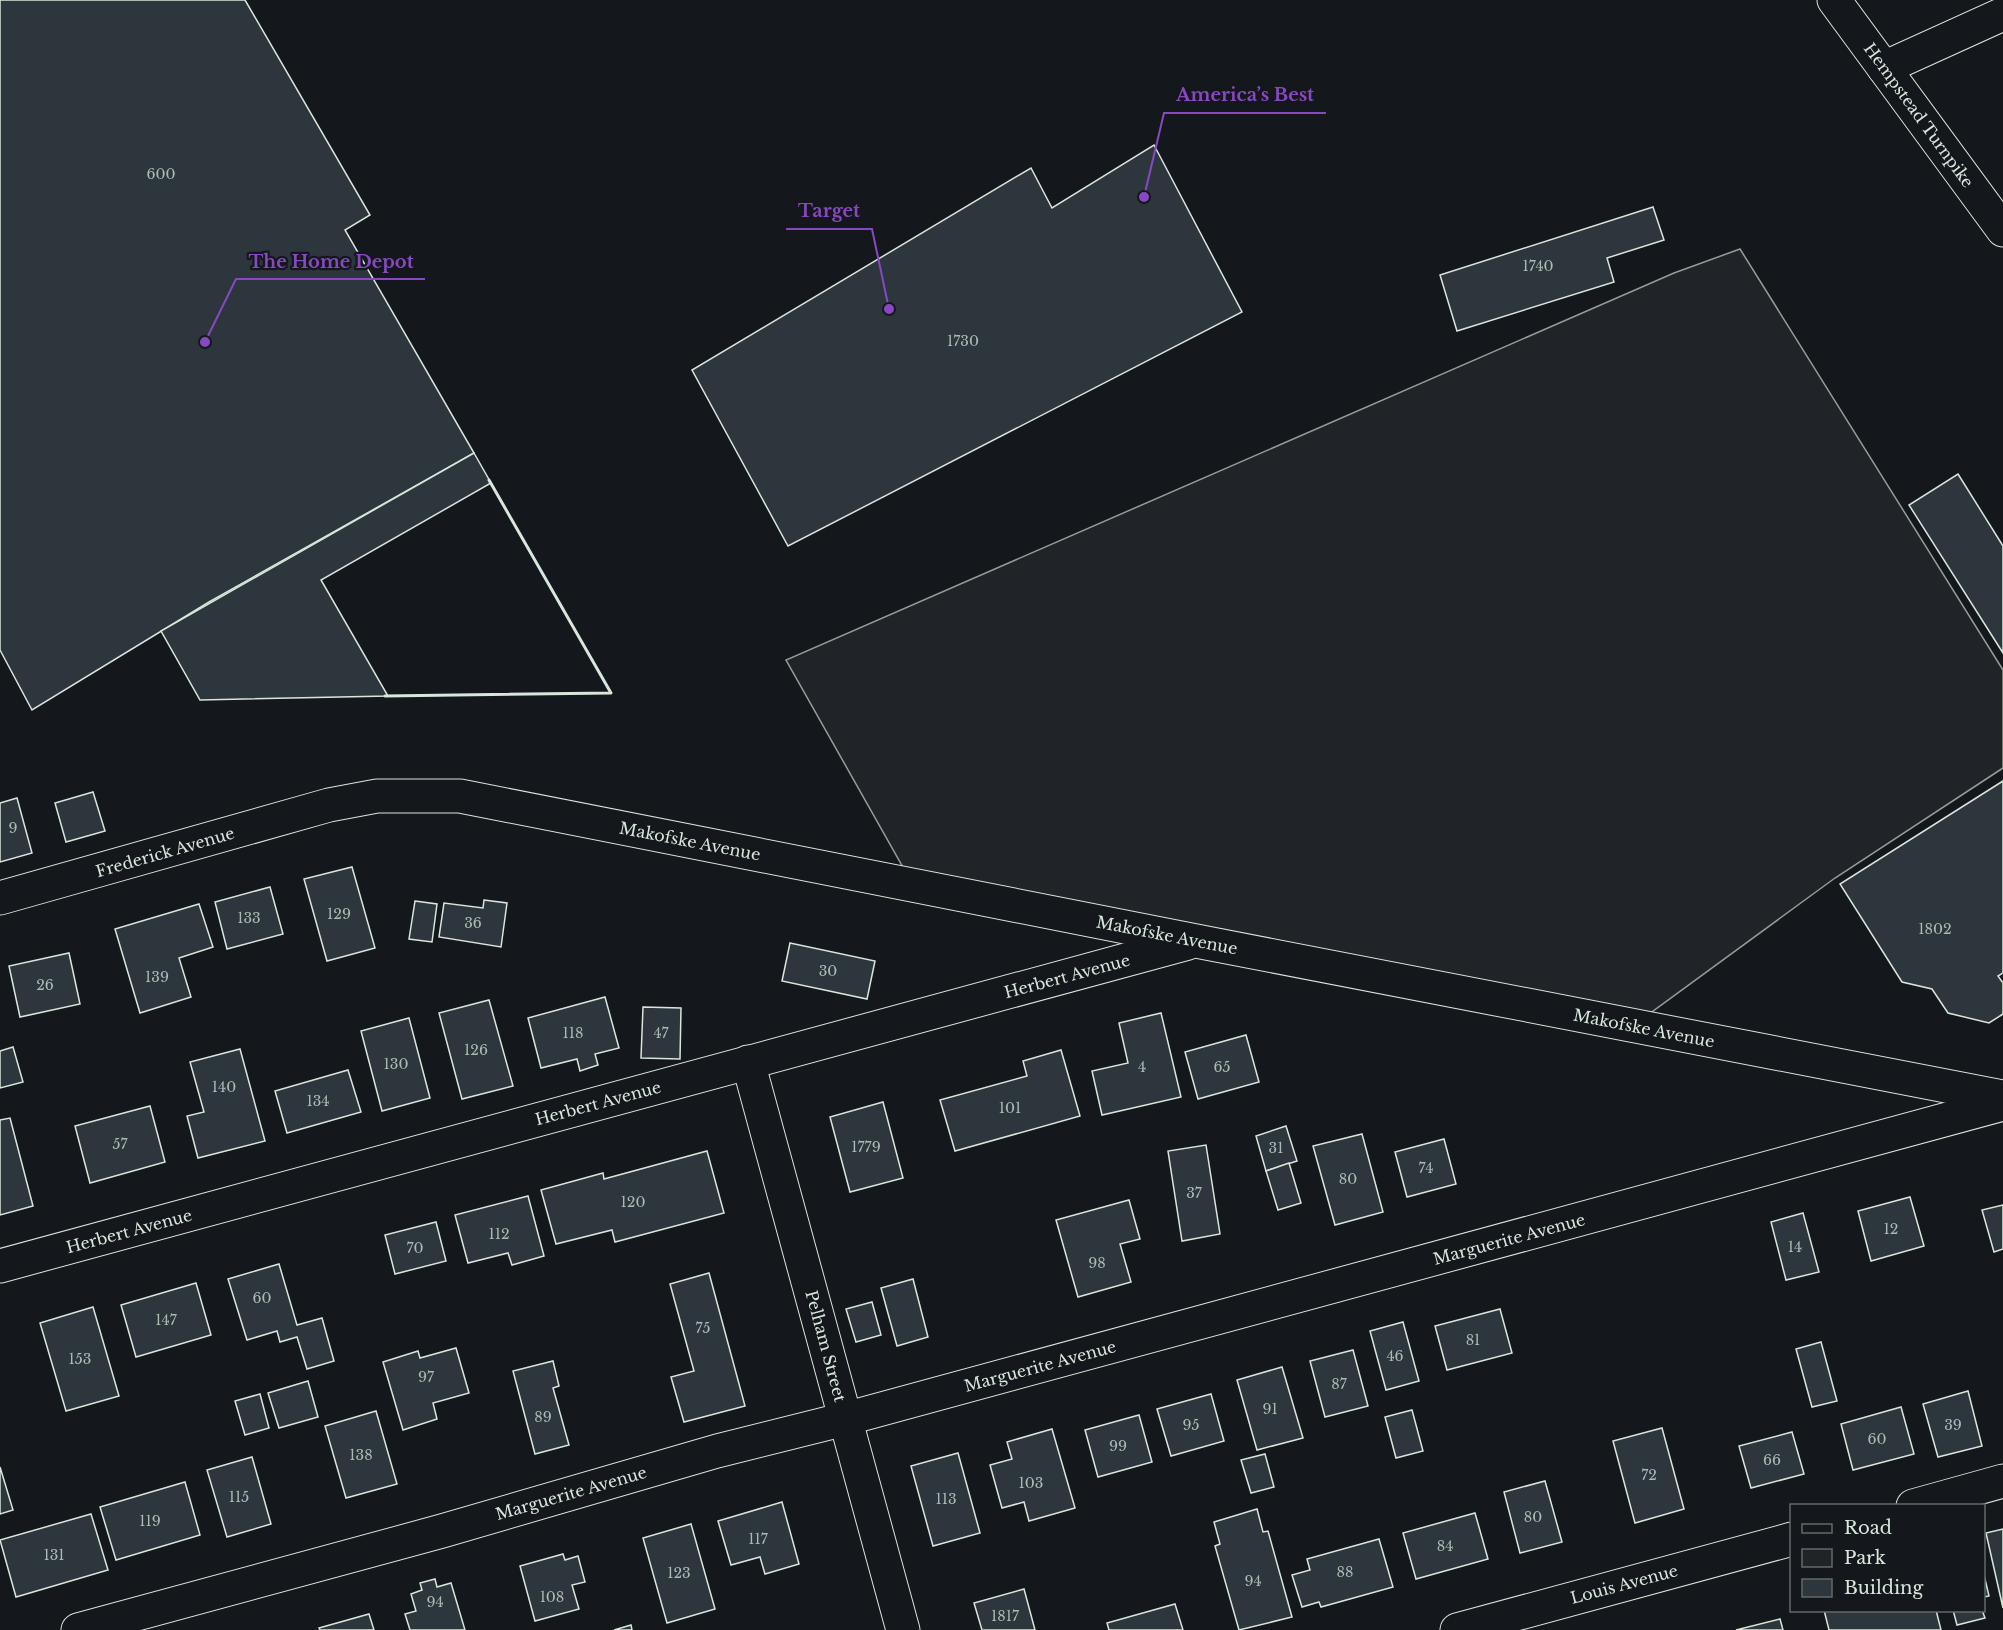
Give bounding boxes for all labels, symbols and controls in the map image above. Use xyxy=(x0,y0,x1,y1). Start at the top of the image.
street label: Hempstead Turnpike xyxy=(1860,39,1978,191)
callout: America’s Best xyxy=(1164,77,1326,113)
text: America’s Best xyxy=(1175,84,1314,106)
house number: 600 xyxy=(147,165,176,183)
callout: Target xyxy=(786,193,872,229)
text: Target xyxy=(798,200,860,222)
callout: The Home Depot xyxy=(236,243,425,279)
text: The Home Depot xyxy=(248,251,414,273)
house number: 1740 xyxy=(1522,257,1554,275)
house number: 1730 xyxy=(947,332,979,350)
street label: Makofske Avenue xyxy=(618,818,762,864)
house number: 9 xyxy=(8,819,18,837)
street label: Frederick Avenue xyxy=(93,823,237,881)
house number: 129 xyxy=(327,905,351,923)
house number: 133 xyxy=(237,909,261,927)
street label: Makofske Avenue xyxy=(1095,912,1239,958)
house number: 36 xyxy=(464,914,482,932)
house number: 1802 xyxy=(1918,920,1952,938)
street label: Herbert Avenue xyxy=(1002,950,1132,1002)
house number: 30 xyxy=(819,962,837,980)
house number: 139 xyxy=(145,968,169,986)
house number: 26 xyxy=(36,976,54,994)
street label: Makofske Avenue xyxy=(1572,1005,1716,1051)
house number: 118 xyxy=(563,1024,583,1042)
house number: 47 xyxy=(653,1024,670,1042)
house number: 126 xyxy=(464,1041,488,1059)
house number: 130 xyxy=(384,1055,408,1073)
house number: 4 xyxy=(1138,1058,1146,1076)
house number: 65 xyxy=(1214,1058,1231,1076)
street label: Herbert Avenue xyxy=(533,1077,663,1129)
house number: 140 xyxy=(212,1078,236,1096)
house number: 134 xyxy=(306,1092,330,1110)
house number: 101 xyxy=(999,1099,1021,1117)
house number: 57 xyxy=(113,1135,128,1153)
house number: 1779 xyxy=(851,1138,881,1156)
house number: 31 xyxy=(1269,1139,1283,1157)
house number: 74 xyxy=(1419,1159,1433,1177)
house number: 80 xyxy=(1339,1170,1357,1188)
house number: 37 xyxy=(1186,1184,1203,1202)
house number: 120 xyxy=(621,1193,645,1211)
street label: Herbert Avenue xyxy=(64,1205,194,1257)
street label: Marguerite Avenue xyxy=(1431,1209,1587,1269)
house number: 12 xyxy=(1884,1220,1898,1238)
house number: 112 xyxy=(488,1225,510,1243)
house number: 14 xyxy=(1788,1238,1802,1256)
house number: 70 xyxy=(406,1239,424,1257)
house number: 98 xyxy=(1088,1254,1106,1272)
street label: Pelham Street xyxy=(802,1288,850,1404)
house number: 60 xyxy=(253,1289,272,1307)
house number: 147 xyxy=(155,1311,178,1329)
house number: 75 xyxy=(696,1319,710,1337)
house number: 81 xyxy=(1466,1331,1480,1349)
street label: Marguerite Avenue xyxy=(962,1336,1118,1396)
house number: 46 xyxy=(1386,1347,1404,1365)
house number: 153 xyxy=(69,1350,91,1368)
house number: 97 xyxy=(418,1368,435,1386)
house number: 87 xyxy=(1331,1375,1348,1393)
house number: 91 xyxy=(1262,1400,1278,1418)
house number: 89 xyxy=(534,1408,552,1426)
house number: 95 xyxy=(1183,1416,1200,1434)
house number: 39 xyxy=(1944,1416,1962,1434)
house number: 60 xyxy=(1868,1430,1887,1448)
house number: 99 xyxy=(1109,1437,1127,1455)
house number: 138 xyxy=(349,1446,373,1464)
house number: 66 xyxy=(1763,1451,1781,1469)
street label: Marguerite Avenue xyxy=(493,1462,649,1524)
house number: 72 xyxy=(1641,1466,1657,1484)
house number: 103 xyxy=(1019,1474,1043,1492)
house number: 115 xyxy=(229,1488,249,1506)
house number: 113 xyxy=(935,1490,957,1508)
legend xyxy=(1790,1504,1985,1612)
house number: 80 xyxy=(1524,1508,1542,1526)
house number: 119 xyxy=(139,1512,161,1530)
text: Road xyxy=(1844,1517,1892,1539)
house number: 117 xyxy=(748,1530,769,1548)
house number: 84 xyxy=(1437,1537,1453,1555)
house number: 131 xyxy=(43,1546,65,1564)
text: Park xyxy=(1844,1547,1886,1569)
street label: Louis Avenue xyxy=(1568,1560,1680,1608)
house number: 88 xyxy=(1337,1563,1353,1581)
house number: 123 xyxy=(667,1564,691,1582)
house number: 94 xyxy=(1244,1572,1262,1590)
text: Building xyxy=(1844,1577,1923,1599)
house number: 108 xyxy=(540,1588,564,1606)
house number: 94 xyxy=(426,1593,444,1611)
house number: 1817 xyxy=(991,1607,1020,1625)

